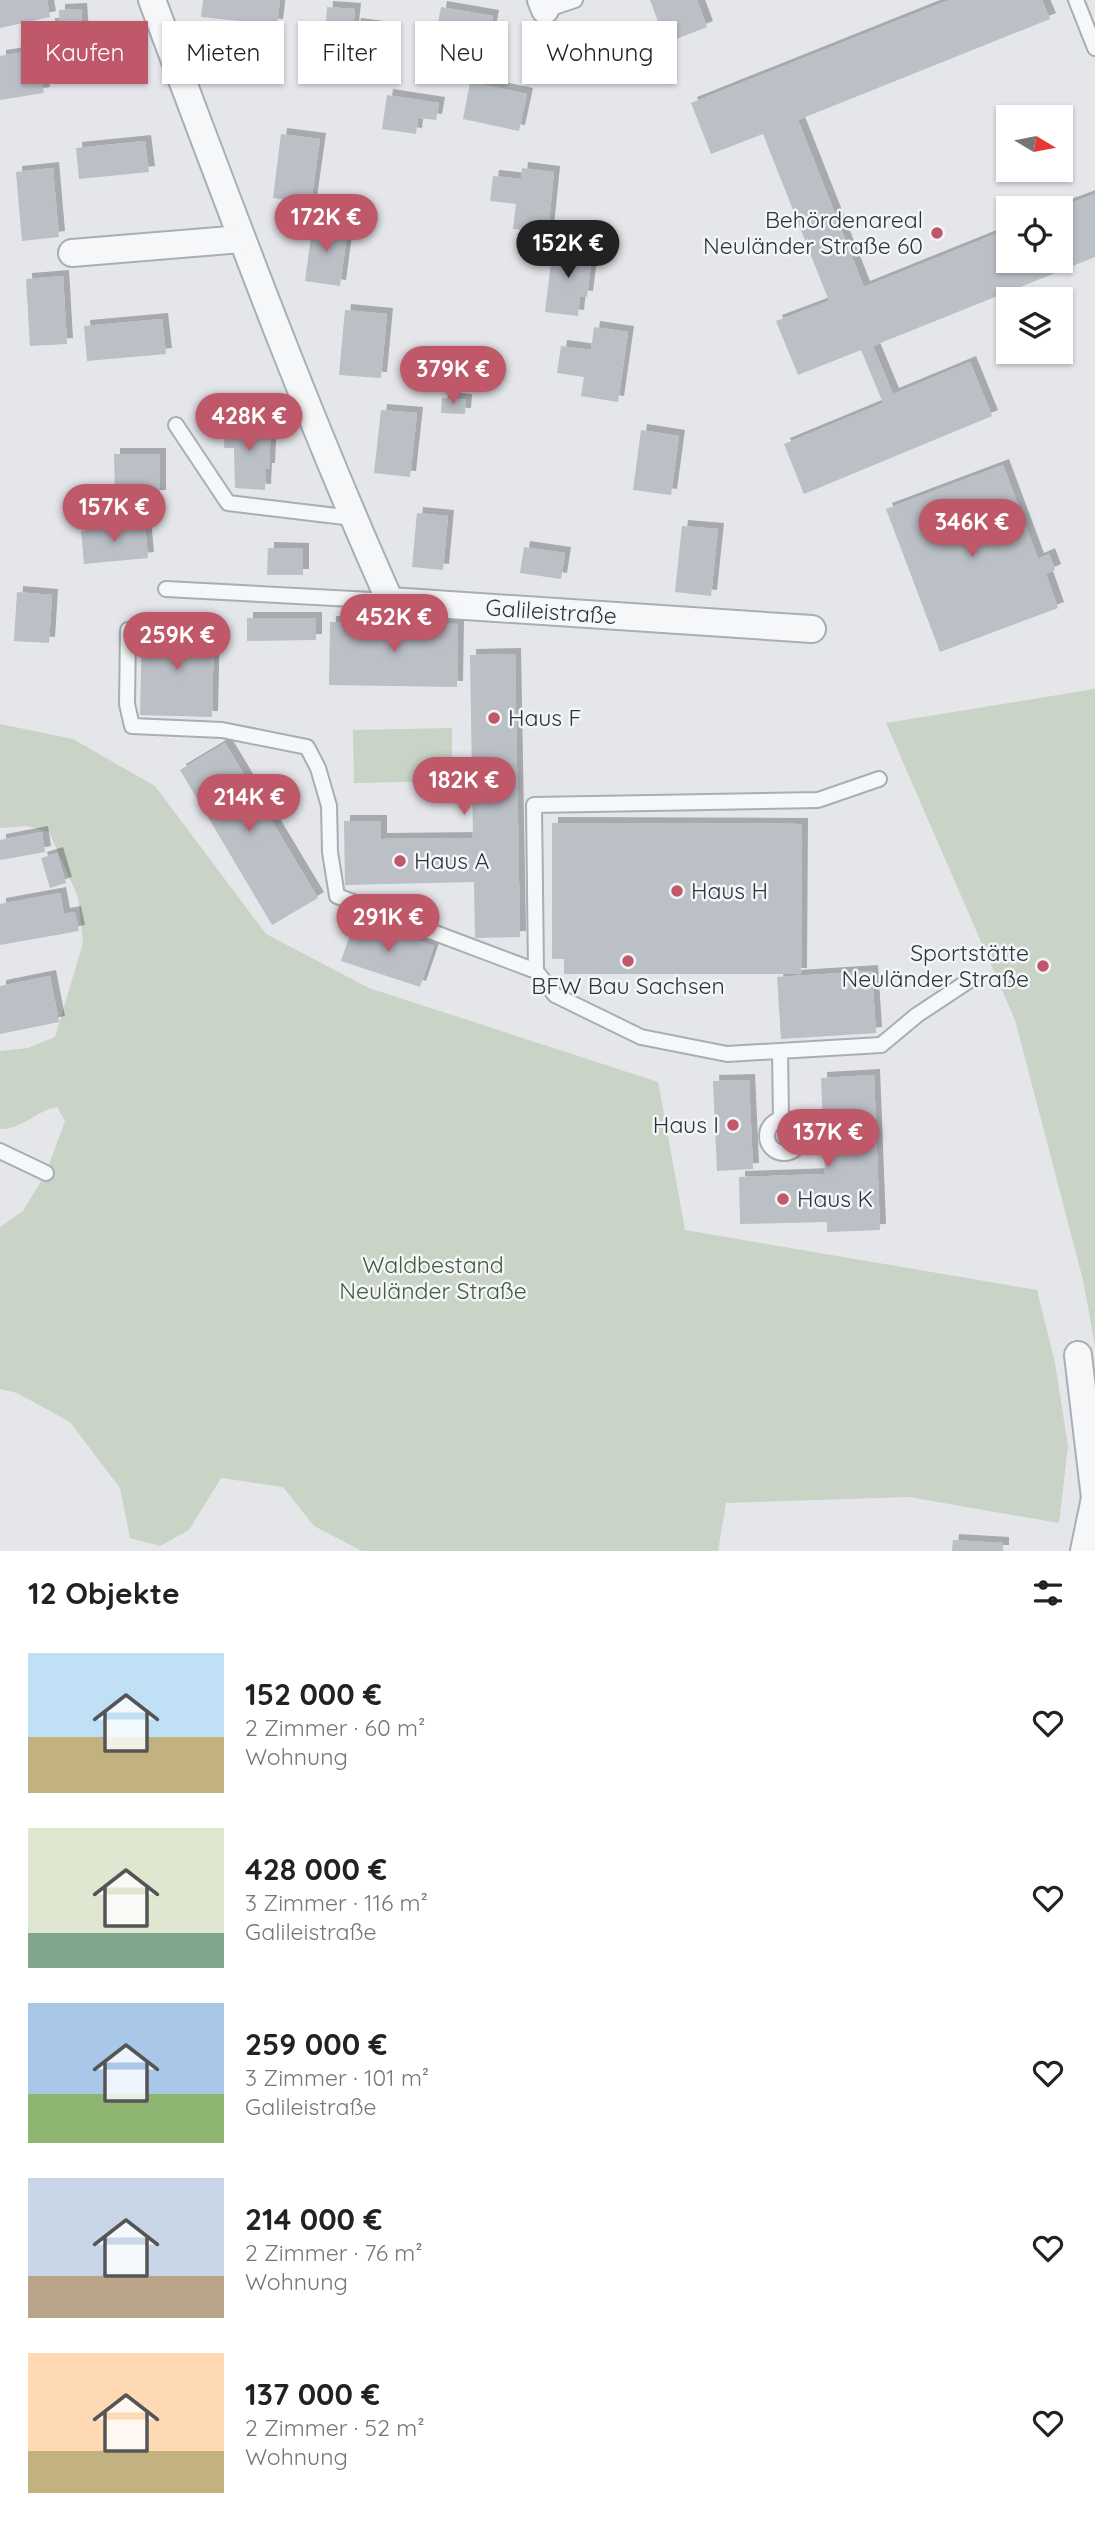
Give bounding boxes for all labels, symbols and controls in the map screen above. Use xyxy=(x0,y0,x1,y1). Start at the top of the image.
chip: Kaufen xyxy=(21,21,148,84)
chip: Mieten xyxy=(162,21,284,84)
chip: Filter xyxy=(298,21,401,84)
chip: Neu xyxy=(415,21,508,84)
chip: Wohnung xyxy=(522,21,677,84)
north arrow xyxy=(996,105,1073,182)
map controls xyxy=(996,105,1073,364)
pin: 172K € xyxy=(269,194,383,254)
button: locate xyxy=(996,196,1073,273)
text: 172K € xyxy=(291,202,361,231)
place label: Behördenareal Neuländer Straße 60 xyxy=(703,205,923,260)
pin: 152K € xyxy=(511,220,625,280)
marker: Behördenareal Neuländer Straße 60 xyxy=(929,225,945,241)
text: 152K € xyxy=(532,228,604,257)
button: layers xyxy=(996,287,1073,364)
pin: 379K € xyxy=(396,346,510,406)
text: 379K € xyxy=(416,354,490,383)
pin: 428K € xyxy=(192,393,306,453)
text: 428K € xyxy=(211,401,287,430)
pin: 157K € xyxy=(57,484,171,544)
text: 157K € xyxy=(79,492,149,521)
pin: 346K € xyxy=(915,500,1029,559)
text: 346K € xyxy=(935,507,1009,536)
street label: Galileistraße xyxy=(485,592,618,630)
pin: 452K € xyxy=(337,594,451,654)
text: 452K € xyxy=(356,602,432,631)
pin: 259K € xyxy=(120,612,234,672)
text: 259K € xyxy=(139,620,215,649)
place label: Haus F xyxy=(508,703,581,732)
marker: Haus F xyxy=(486,710,502,726)
pin: 182K € xyxy=(407,758,521,817)
text: 182K € xyxy=(429,765,499,794)
pin: 214K € xyxy=(192,774,306,834)
text: 214K € xyxy=(213,782,285,811)
place label: Haus A xyxy=(414,846,489,875)
marker: Haus A xyxy=(392,853,408,869)
place label: Haus H xyxy=(691,876,768,905)
marker: Haus H xyxy=(669,883,685,899)
pin: 291K € xyxy=(331,894,445,954)
text: 291K € xyxy=(352,902,424,931)
place label: Sportstätte Neuländer Straße xyxy=(841,938,1029,993)
marker: BFW Bau Sachsen xyxy=(620,953,636,969)
marker: Sportstätte Neuländer Straße xyxy=(1035,958,1051,974)
place label: BFW Bau Sachsen xyxy=(531,971,725,1000)
place label: Haus I xyxy=(653,1110,719,1139)
pin: 137K € xyxy=(771,1110,885,1169)
marker: Haus I xyxy=(725,1117,741,1133)
text: 137K € xyxy=(793,1117,863,1146)
place label: Haus K xyxy=(797,1184,873,1213)
marker: Haus K xyxy=(775,1191,791,1207)
park label: Waldbestand Neuländer Straße xyxy=(339,1250,527,1305)
text: 12 Objekte xyxy=(28,1574,180,1612)
icon: filters xyxy=(1029,1574,1067,1612)
text: 152 000 € xyxy=(245,1675,382,1713)
icon: home xyxy=(84,1681,168,1765)
icon: heart xyxy=(1029,1704,1067,1742)
text: 2 Zimmer · 60 m² xyxy=(245,1713,425,1742)
text: Wohnung xyxy=(245,1742,348,1771)
text: 428 000 € xyxy=(245,1850,387,1888)
icon: home xyxy=(84,1856,168,1940)
icon: heart xyxy=(1029,1879,1067,1917)
text: 3 Zimmer · 116 m² xyxy=(245,1888,428,1917)
text: Galileistraße xyxy=(245,1917,376,1946)
text: 259 000 € xyxy=(245,2025,387,2063)
icon: home xyxy=(84,2031,168,2115)
icon: heart xyxy=(1029,2054,1067,2092)
text: 3 Zimmer · 101 m² xyxy=(245,2063,429,2092)
text: Galileistraße xyxy=(245,2092,376,2121)
text: 214 000 € xyxy=(245,2200,382,2238)
icon: home xyxy=(84,2206,168,2290)
icon: heart xyxy=(1029,2229,1067,2267)
text: 2 Zimmer · 76 m² xyxy=(245,2238,423,2267)
text: Wohnung xyxy=(245,2267,348,2296)
text: 137 000 € xyxy=(245,2375,380,2413)
icon: home xyxy=(84,2381,168,2465)
icon: heart xyxy=(1029,2404,1067,2442)
text: 2 Zimmer · 52 m² xyxy=(245,2413,424,2442)
text: Wohnung xyxy=(245,2442,348,2471)

